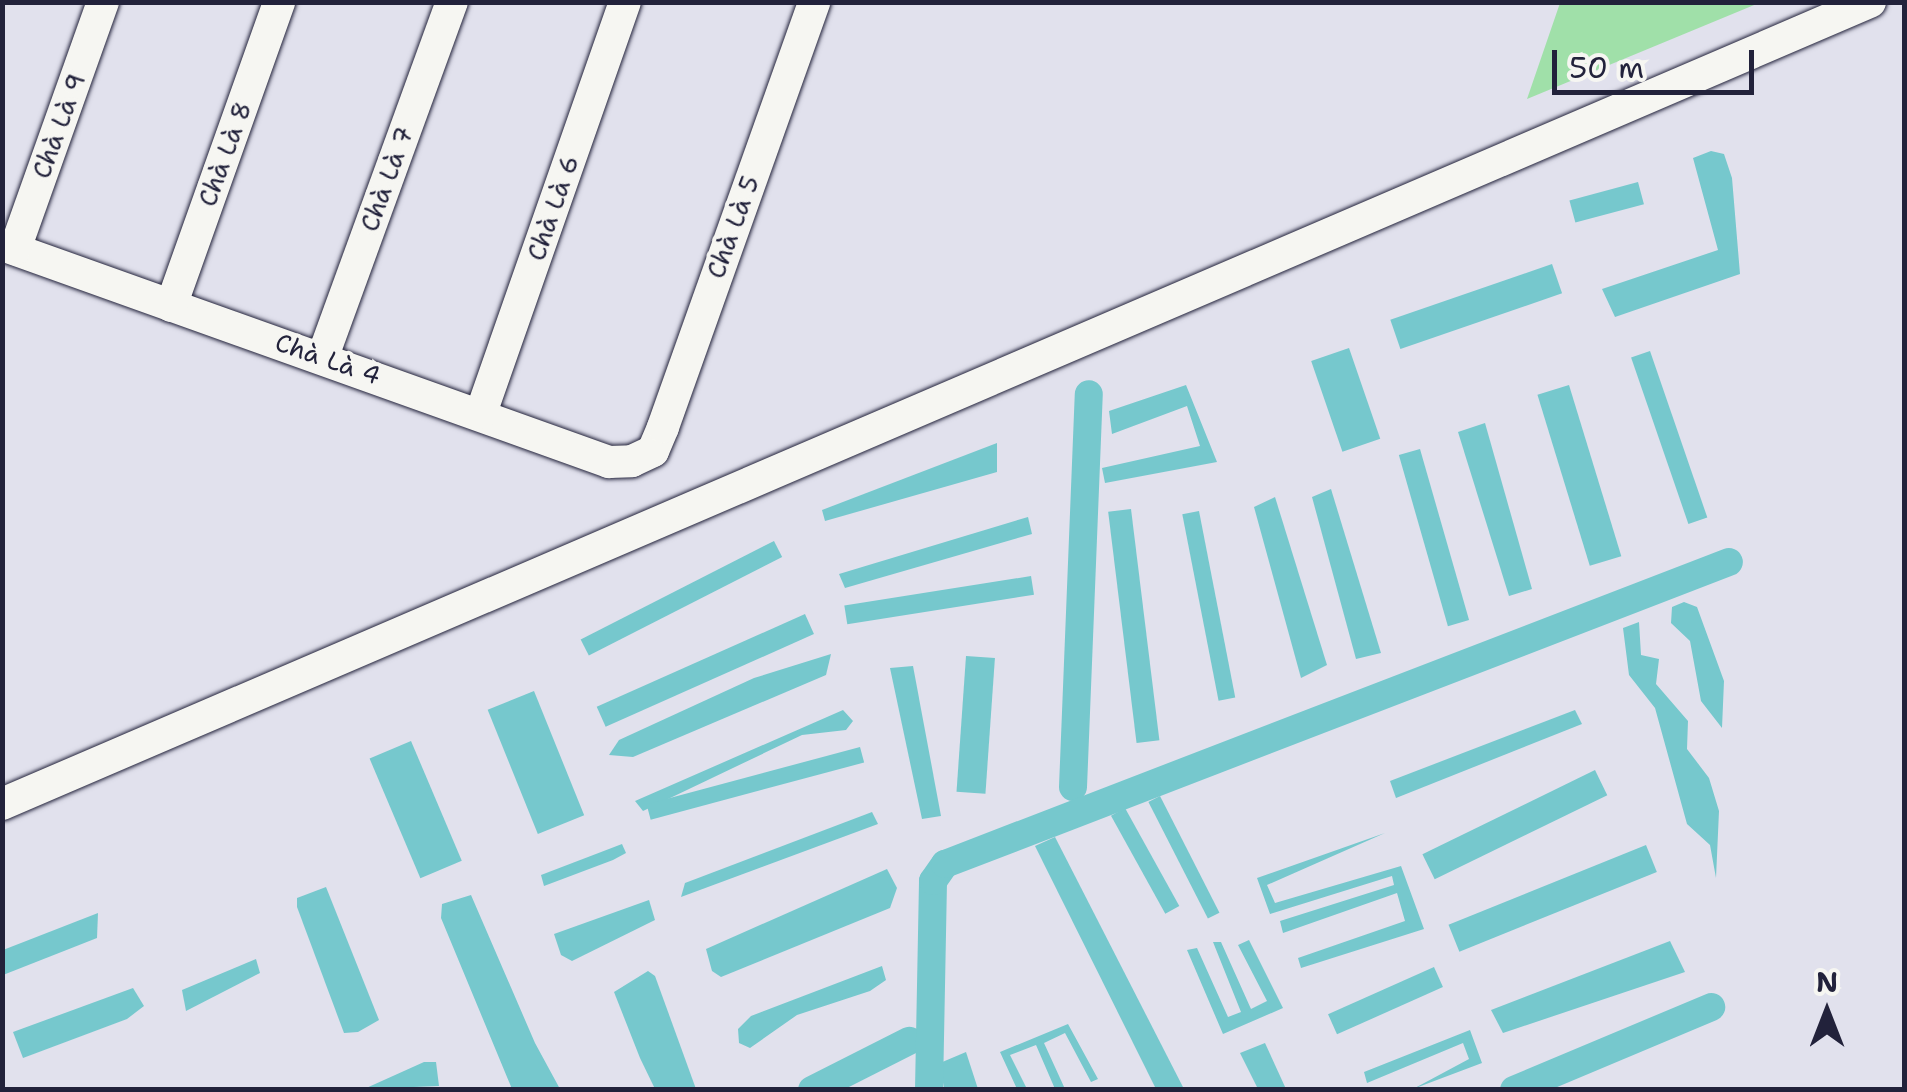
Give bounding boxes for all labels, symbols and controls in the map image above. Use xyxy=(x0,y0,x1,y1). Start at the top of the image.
scale bar xyxy=(1557,30,1760,92)
text: 50 m xyxy=(1569,47,1644,88)
street label: Chà Là 9 xyxy=(26,69,92,183)
street label: Chà Là 8 xyxy=(192,97,258,211)
street label: Chà Là 7 xyxy=(354,122,420,236)
street label: Chà Là 6 xyxy=(521,151,585,265)
street label: Chà Là 5 xyxy=(701,172,765,282)
street label: Chà Là 4 xyxy=(271,327,385,391)
north arrow xyxy=(1777,962,1877,1062)
text: N xyxy=(1816,963,1838,1001)

